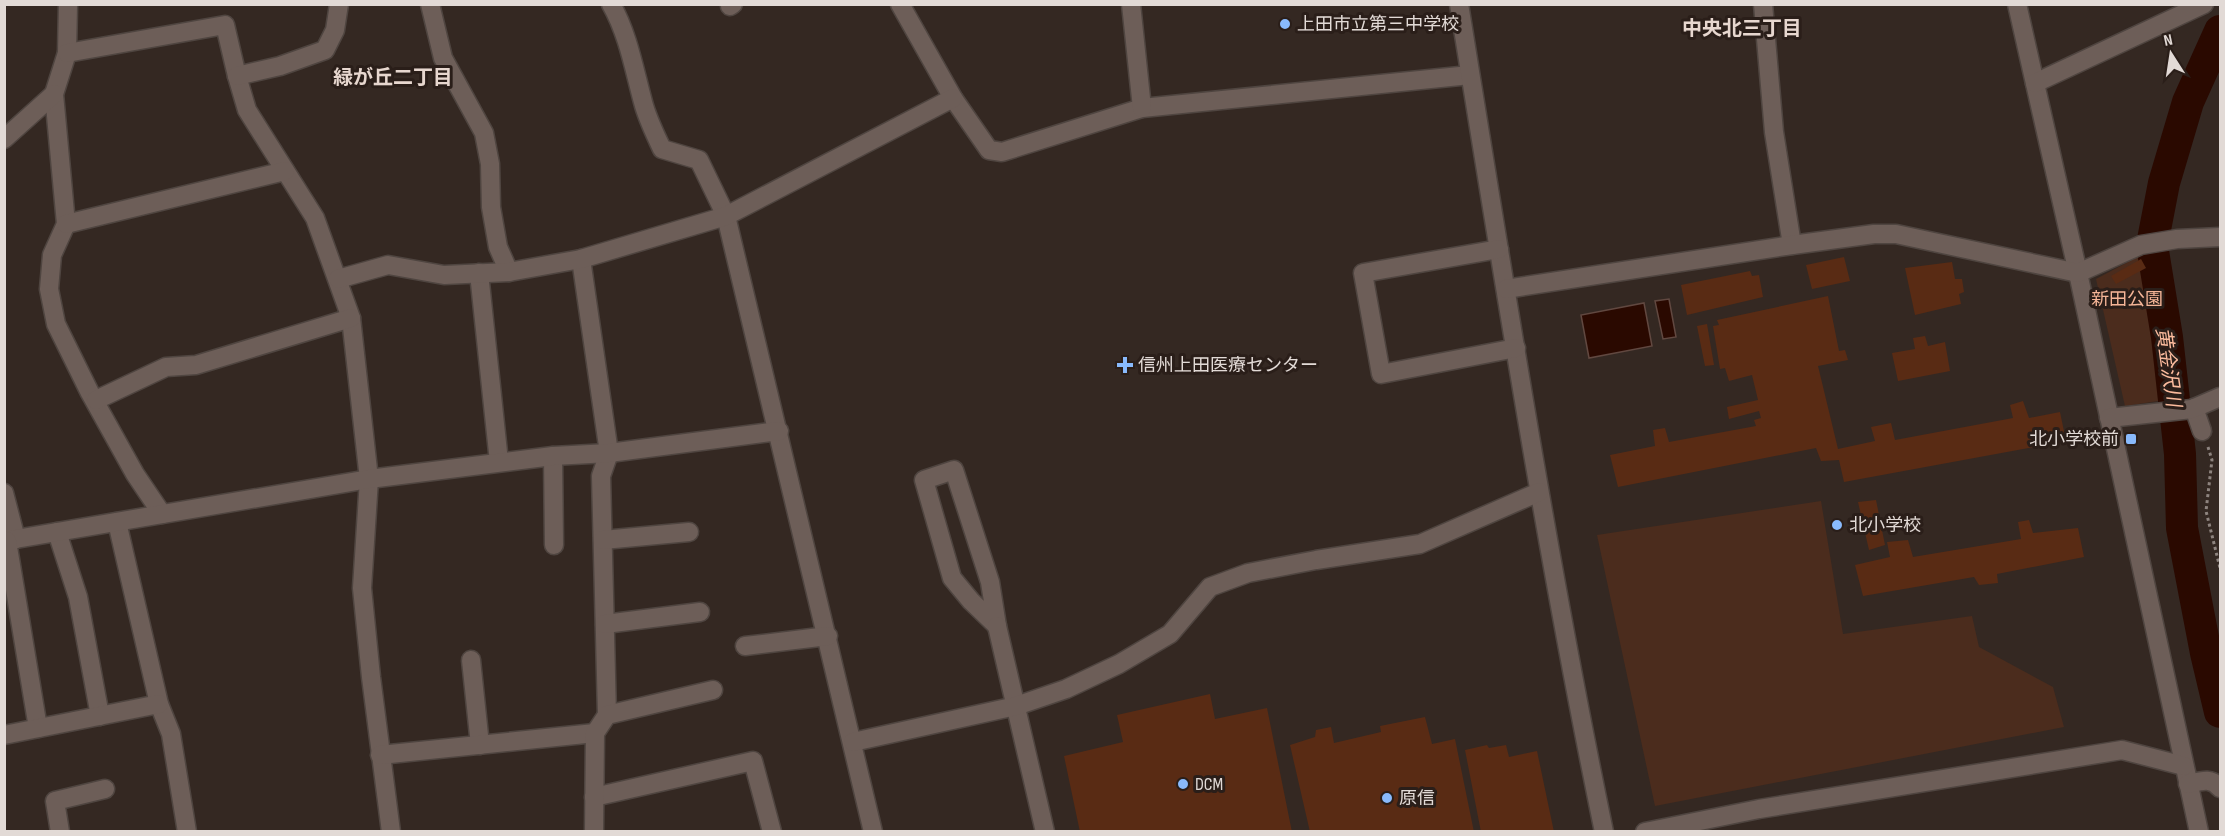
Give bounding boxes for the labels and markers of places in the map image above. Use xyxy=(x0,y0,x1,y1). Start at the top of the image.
place label: 上田市立第三中学校 xyxy=(1297,14,1459,35)
marker: 上田市立第三中学校 xyxy=(1278,17,1292,31)
place label: 信州上田医療センター xyxy=(1138,355,1318,376)
marker: 信州上田医療センター xyxy=(1116,356,1134,374)
place label: 北小学校前 xyxy=(2029,429,2119,450)
marker: 北小学校前 xyxy=(2124,432,2138,446)
place label: 北小学校 xyxy=(1849,515,1921,536)
marker: 北小学校 xyxy=(1830,518,1844,532)
place label: DCM xyxy=(1195,774,1223,795)
marker: DCM xyxy=(1176,777,1190,791)
place label: 原信 xyxy=(1399,788,1435,809)
marker: 原信 xyxy=(1380,791,1394,805)

